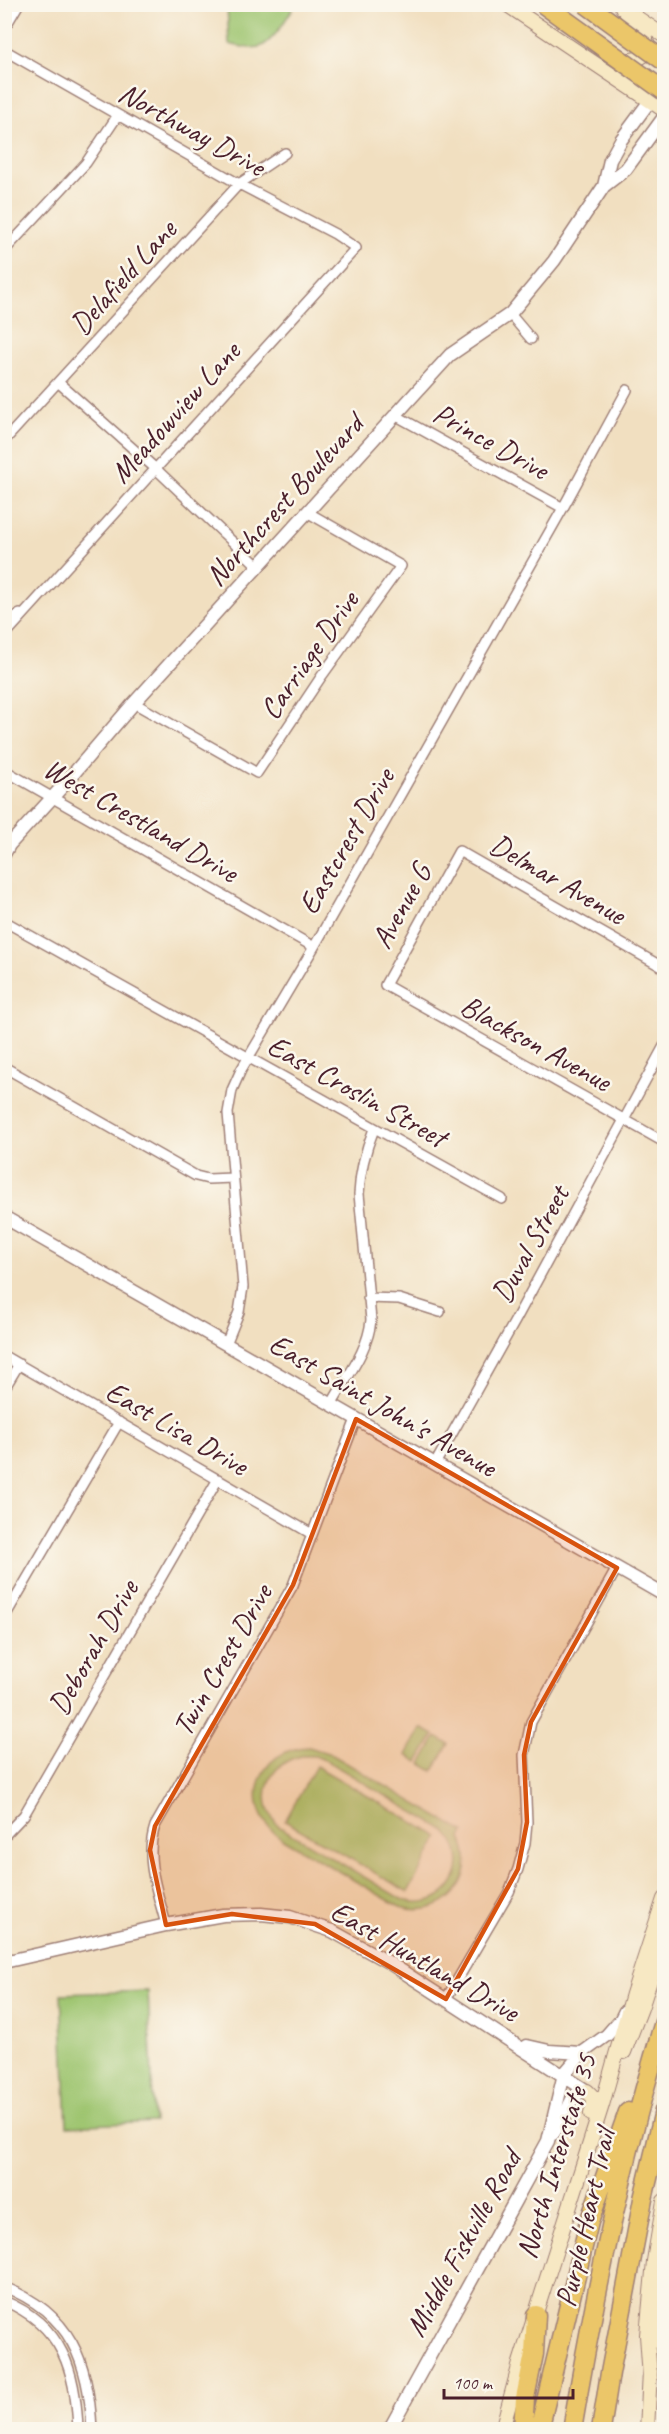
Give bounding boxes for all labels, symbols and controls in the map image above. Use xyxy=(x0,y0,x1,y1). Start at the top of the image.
street label: Northway Drive xyxy=(112,73,274,186)
street label: Delafield Lane xyxy=(62,210,186,342)
street label: Meadowview Lane xyxy=(101,332,250,491)
street label: Prince Drive xyxy=(427,394,557,489)
street label: Northcrest Boulevard xyxy=(197,403,374,594)
street label: Carriage Drive xyxy=(251,582,368,727)
street label: West Crestland Drive xyxy=(37,749,247,892)
street label: Eastcrest Drive xyxy=(289,759,404,921)
street label: Delmar Avenue xyxy=(483,825,634,934)
street label: Avenue G xyxy=(362,854,441,955)
street label: Blackson Avenue xyxy=(454,986,620,1101)
street label: East Croslin Street xyxy=(261,1026,457,1158)
street label: Duval Street xyxy=(482,1176,579,1309)
street label: East Saint John's Avenue xyxy=(263,1324,505,1487)
street label: East Lisa Drive xyxy=(99,1372,257,1485)
street label: Deborah Drive xyxy=(39,1571,148,1721)
street label: Twin Crest Drive xyxy=(163,1575,282,1743)
street label: East Huntland Drive xyxy=(324,1892,528,2031)
street label: North Interstate 35 xyxy=(507,2048,606,2263)
street label: Purple Heart Trail xyxy=(546,2121,625,2311)
street label: Middle Fiskville Road xyxy=(396,2139,532,2343)
scale bar xyxy=(444,2362,573,2400)
text: 100 m xyxy=(453,2372,494,2394)

